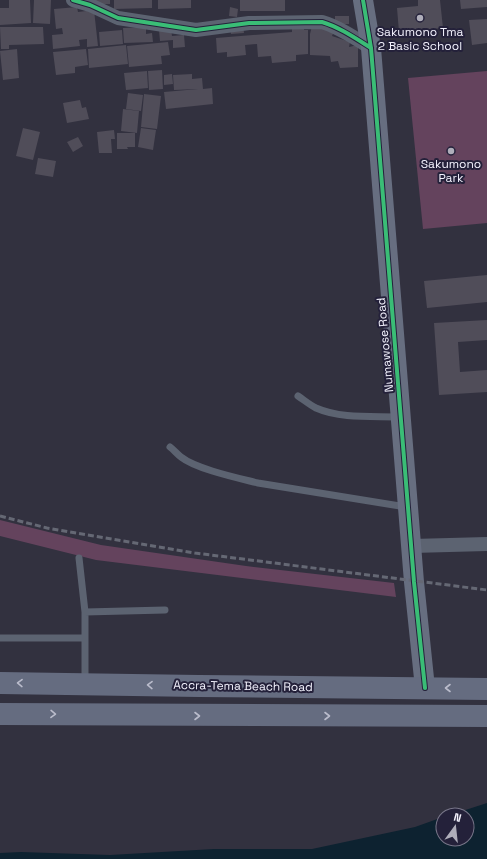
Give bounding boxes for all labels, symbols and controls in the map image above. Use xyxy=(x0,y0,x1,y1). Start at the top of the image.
marker: Sakumono Tma 2 Basic School xyxy=(415,13,425,23)
place label: Sakumono Tma 2 Basic School xyxy=(377,24,463,54)
marker: Sakumono Park xyxy=(446,146,456,156)
place label: Sakumono Park xyxy=(421,156,481,186)
street label: Numawose Road xyxy=(373,297,397,393)
street label: Accra-Tema Beach Road xyxy=(173,677,313,695)
one-way arrow xyxy=(17,679,23,687)
one-way arrow xyxy=(147,681,153,689)
one-way arrow xyxy=(445,684,451,692)
one-way arrow xyxy=(50,710,56,718)
one-way arrow xyxy=(194,712,200,720)
one-way arrow xyxy=(324,712,330,720)
north arrow xyxy=(435,807,475,847)
text: N xyxy=(452,810,463,825)

